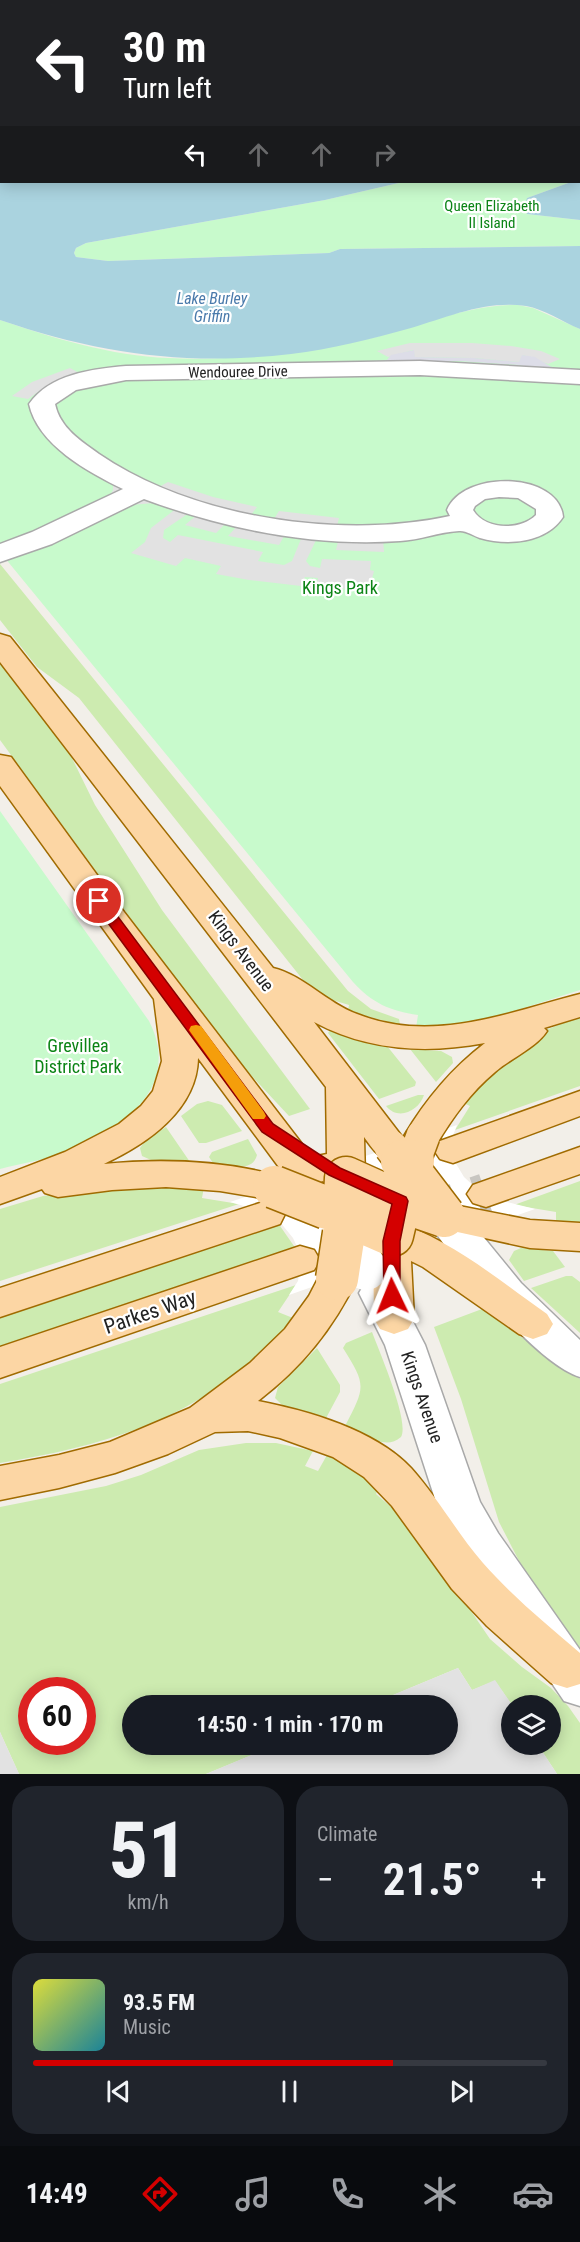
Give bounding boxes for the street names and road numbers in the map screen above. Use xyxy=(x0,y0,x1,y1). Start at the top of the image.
street label: Wendouree Drive xyxy=(188,362,288,382)
street label: Kings Avenue xyxy=(204,906,279,995)
street label: Parkes Way xyxy=(101,1285,199,1339)
street label: Kings Avenue xyxy=(397,1348,448,1446)

